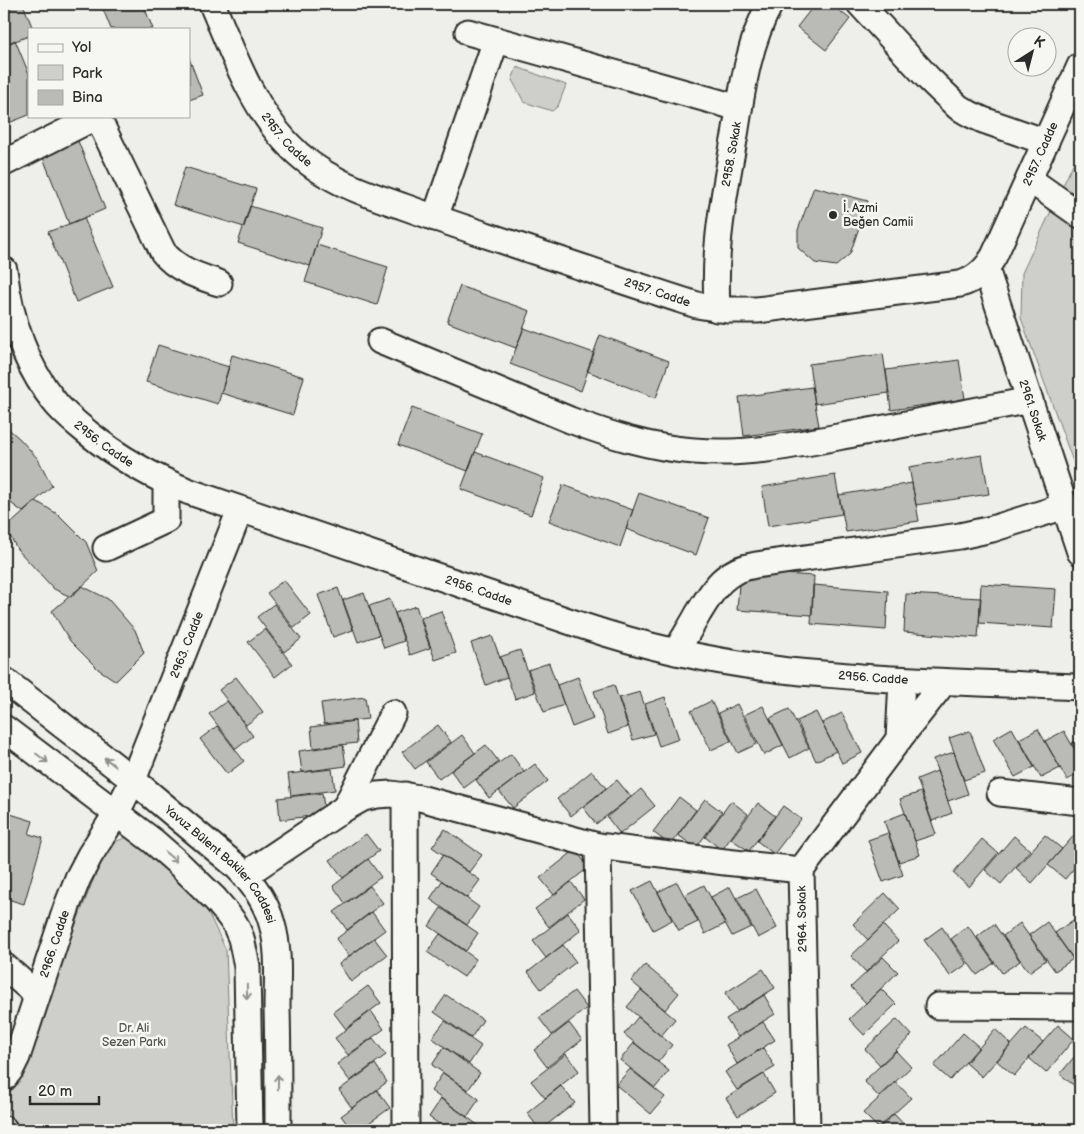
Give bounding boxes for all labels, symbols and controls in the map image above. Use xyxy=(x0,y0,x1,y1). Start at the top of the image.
legend xyxy=(28,28,190,118)
north arrow xyxy=(1006,28,1056,78)
text: K xyxy=(1030,32,1049,52)
text: Yol xyxy=(71,38,91,57)
text: Park xyxy=(72,64,103,83)
text: Bina xyxy=(72,88,103,107)
street label: 2957. Cadde xyxy=(258,110,315,170)
street label: 2957. Cadde xyxy=(1020,120,1062,188)
street label: 2958. Sokak xyxy=(719,121,745,188)
place label: İ. Azmi Beğen Camii xyxy=(843,200,913,230)
marker: İ. Azmi Beğen Camii xyxy=(827,209,839,221)
street label: 2957. Cadde xyxy=(622,275,692,310)
street label: 2961. Sokak xyxy=(1015,378,1050,443)
street label: 2956. Cadde xyxy=(71,418,136,471)
street label: 2956. Cadde xyxy=(443,572,514,609)
street label: 2963. Cadde xyxy=(167,609,207,680)
street label: 2956. Cadde xyxy=(838,668,909,688)
one-way arrow xyxy=(35,752,48,763)
one-way arrow xyxy=(104,757,117,768)
street label: Yavuz Bülent Bakiler Caddesi xyxy=(160,802,279,925)
one-way arrow xyxy=(164,851,177,862)
street label: 2964. Sokak xyxy=(794,886,811,952)
street label: 2966. Cadde xyxy=(37,908,73,980)
one-way arrow xyxy=(243,984,252,1000)
park label: Dr. Ali Sezen Parkı xyxy=(102,1021,166,1050)
scale bar xyxy=(30,1074,99,1106)
one-way arrow xyxy=(273,1074,283,1090)
text: 20 m xyxy=(38,1082,72,1101)

